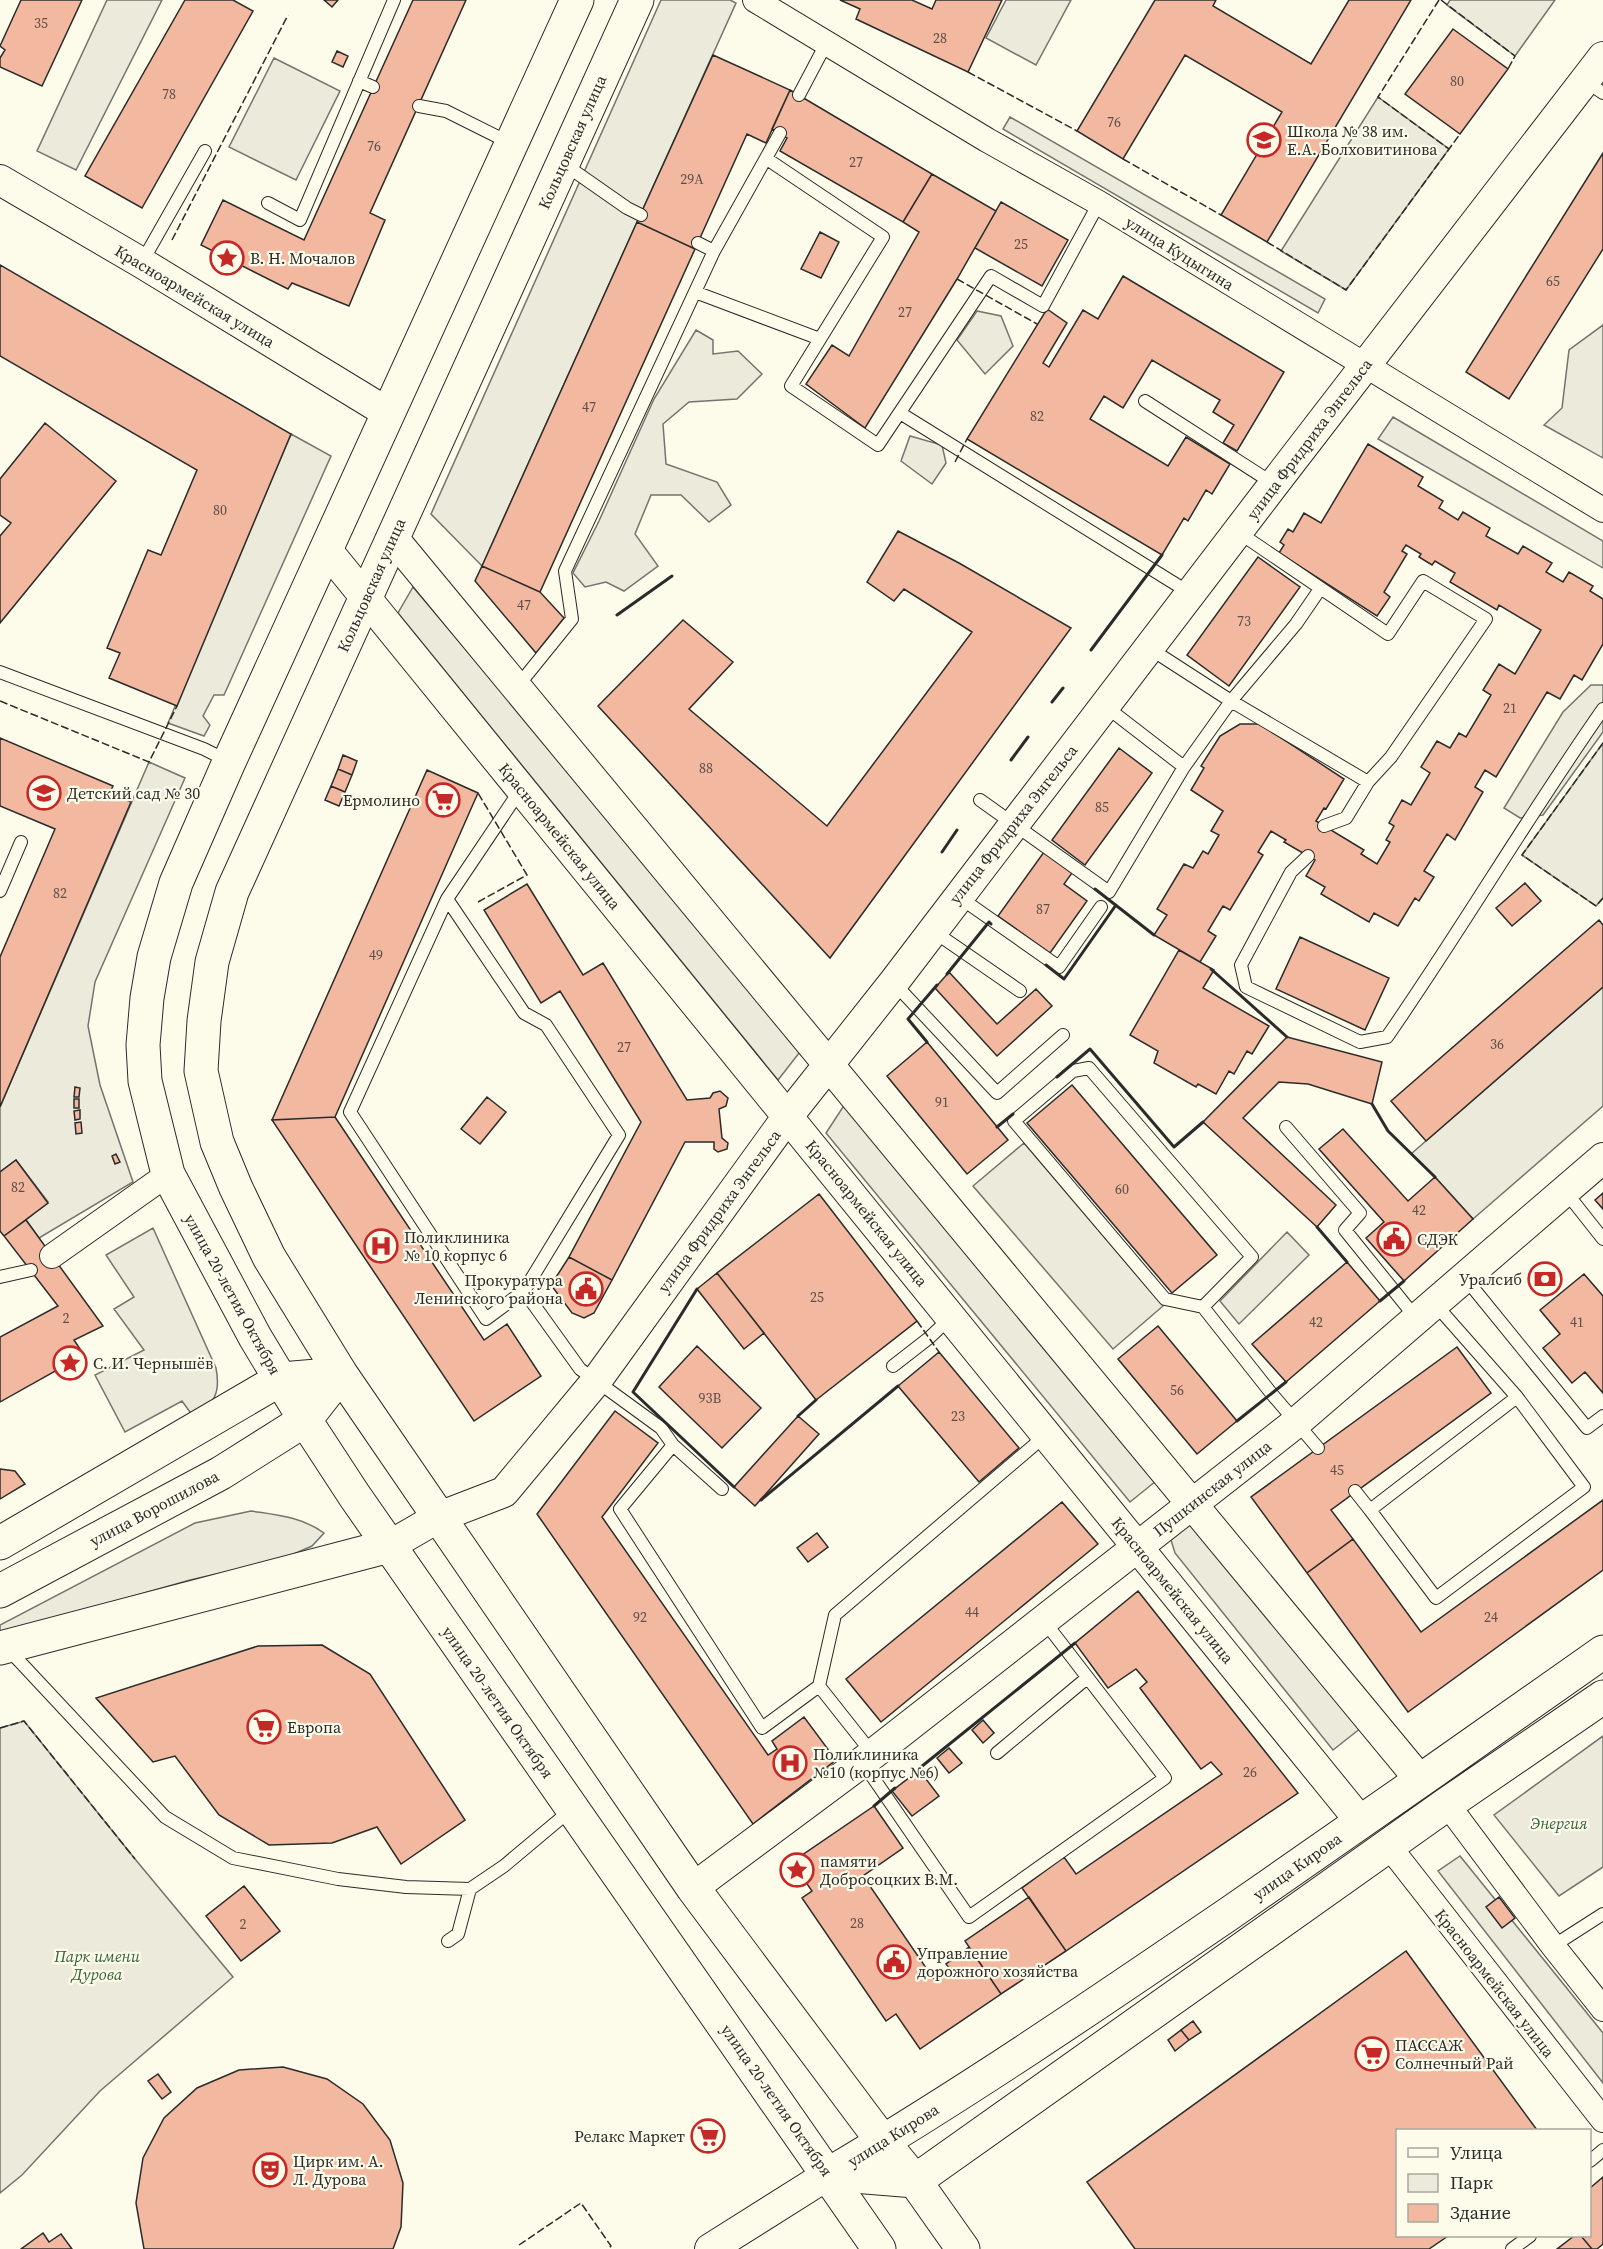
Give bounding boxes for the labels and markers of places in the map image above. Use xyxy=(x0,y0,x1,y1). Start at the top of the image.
place label: Школа № 38 им. Е.А. Болховитинова xyxy=(1287,120,1438,160)
school or university icon: Школа № 38 им. Е.А. Болховитинова xyxy=(1246,122,1282,158)
place icon: В. Н. Мочалов xyxy=(209,240,245,276)
place label: В. Н. Мочалов xyxy=(250,247,355,269)
school or university icon: Детский сад № 30 xyxy=(26,775,62,811)
place label: Детский сад № 30 xyxy=(67,782,200,804)
supermarket icon: Ермолино xyxy=(425,782,461,818)
place label: Ермолино xyxy=(343,789,420,811)
public building icon: СДЭК xyxy=(1376,1221,1412,1257)
place label: Поликлиника № 10 корпус 6 xyxy=(404,1226,511,1266)
hospital icon: Поликлиника № 10 корпус 6 xyxy=(363,1228,399,1264)
place label: СДЭК xyxy=(1417,1228,1459,1250)
bank icon: Уралсиб xyxy=(1527,1261,1563,1297)
place label: Уралсиб xyxy=(1459,1268,1522,1290)
place label: Прокуратура Ленинского района xyxy=(414,1269,564,1309)
public building icon: Прокуратура Ленинского района xyxy=(568,1271,604,1307)
place icon: С. И. Чернышёв xyxy=(52,1345,88,1381)
place label: С. И. Чернышёв xyxy=(93,1352,213,1374)
supermarket icon: Европа xyxy=(246,1709,282,1745)
place label: Европа xyxy=(287,1716,342,1738)
place label: Поликлиника №10 (корпус №6) xyxy=(813,1743,939,1783)
hospital icon: Поликлиника №10 (корпус №6) xyxy=(772,1745,808,1781)
place label: памяти Добросоцких В.М. xyxy=(820,1850,958,1890)
place icon: памяти Добросоцких В.М. xyxy=(779,1852,815,1888)
place label: Управление дорожного хозяйства xyxy=(917,1942,1079,1982)
public building icon: Управление дорожного хозяйства xyxy=(876,1944,912,1980)
place label: ПАССАЖ Солнечный Рай xyxy=(1395,2034,1514,2074)
supermarket icon: ПАССАЖ Солнечный Рай xyxy=(1354,2036,1390,2072)
supermarket icon: Релакс Маркет xyxy=(690,2118,726,2154)
place label: Релакс Маркет xyxy=(574,2125,686,2147)
place label: Цирк им. А. Л. Дурова xyxy=(293,2150,384,2190)
theatre icon: Цирк им. А. Л. Дурова xyxy=(252,2152,288,2188)

